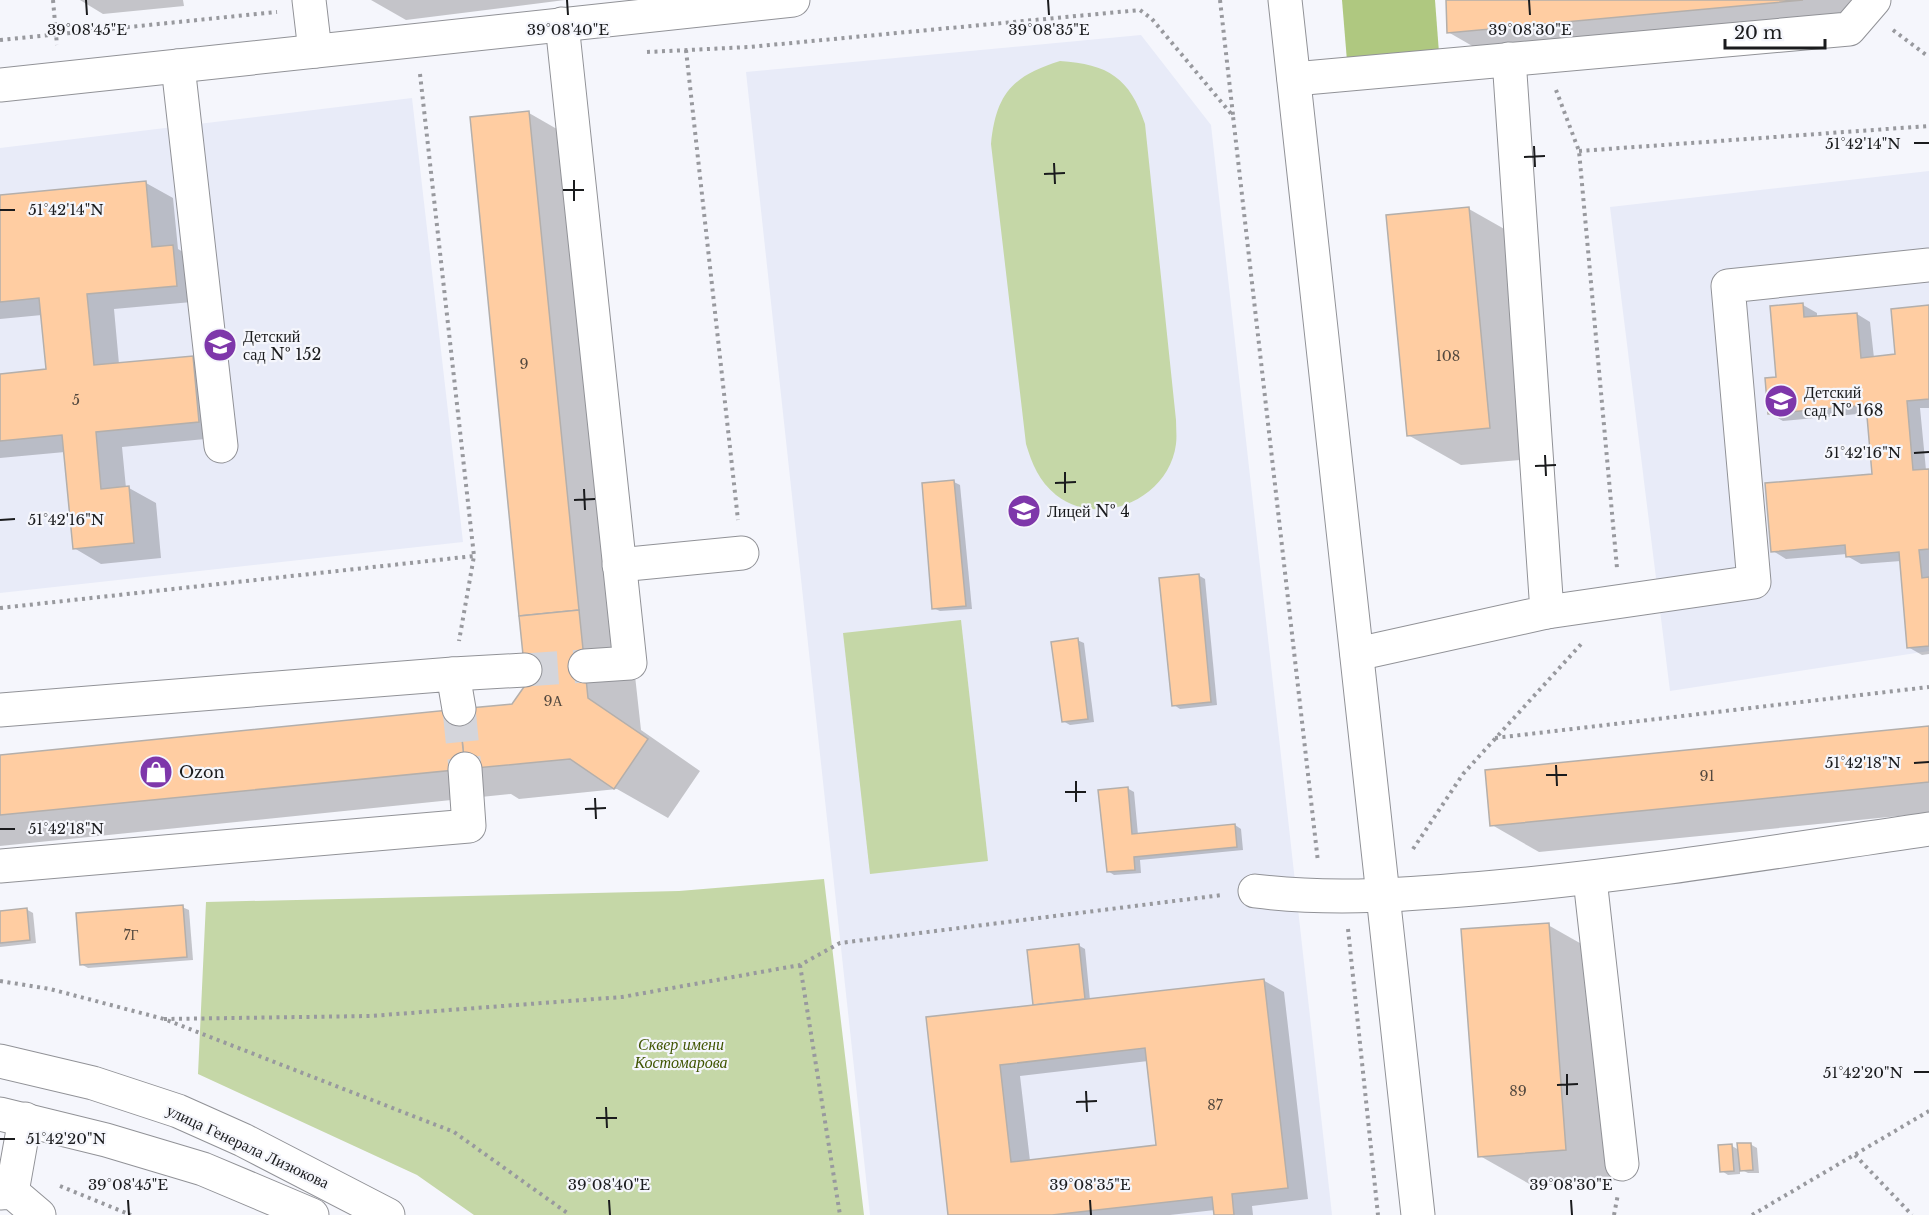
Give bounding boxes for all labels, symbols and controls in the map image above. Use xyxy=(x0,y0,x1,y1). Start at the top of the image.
scale bar xyxy=(1725,12,1826,50)
text: 39°08'45"E xyxy=(47,20,127,39)
text: 39°08'40"E xyxy=(527,20,609,39)
text: 39°08'35"E xyxy=(1008,20,1090,39)
text: 39°08'30"E xyxy=(1488,20,1572,39)
text: 20 m xyxy=(1734,22,1782,44)
text: 51°42'14"N xyxy=(1825,134,1901,153)
text: 51°42'14"N xyxy=(28,200,104,219)
place label: Детский сад № 152 xyxy=(243,326,321,364)
school or university icon: Детский сад № 152 xyxy=(202,327,238,363)
house number: 108 xyxy=(1436,347,1460,365)
house number: 9 xyxy=(519,355,529,373)
place label: Детский сад № 168 xyxy=(1804,382,1883,420)
school or university icon: Детский сад № 168 xyxy=(1763,383,1799,419)
house number: 5 xyxy=(72,391,80,409)
text: 51°42'16"N xyxy=(1825,443,1901,462)
school or university icon: Лицей № 4 xyxy=(1006,493,1042,529)
place label: Лицей № 4 xyxy=(1047,501,1130,521)
text: 51°42'16"N xyxy=(28,510,104,529)
house number: 9А xyxy=(543,692,563,710)
text: 51°42'18"N xyxy=(1825,753,1901,772)
shop icon: Ozon xyxy=(138,754,174,790)
place label: Ozon xyxy=(179,762,224,782)
house number: 91 xyxy=(1699,767,1715,785)
text: 51°42'18"N xyxy=(28,819,104,838)
house number: 7Г xyxy=(123,926,139,944)
park label: Сквер имени Костомарова xyxy=(633,1034,728,1072)
text: 51°42'20"N xyxy=(1823,1063,1903,1082)
house number: 89 xyxy=(1509,1082,1527,1100)
house number: 87 xyxy=(1207,1096,1224,1114)
street label: улица Генерала Лизюкова xyxy=(164,1100,332,1192)
text: 51°42'20"N xyxy=(26,1129,106,1148)
text: 39°08'45"E xyxy=(88,1175,168,1194)
text: 39°08'40"E xyxy=(568,1175,650,1194)
text: 39°08'35"E xyxy=(1049,1175,1131,1194)
text: 39°08'30"E xyxy=(1529,1175,1613,1194)

